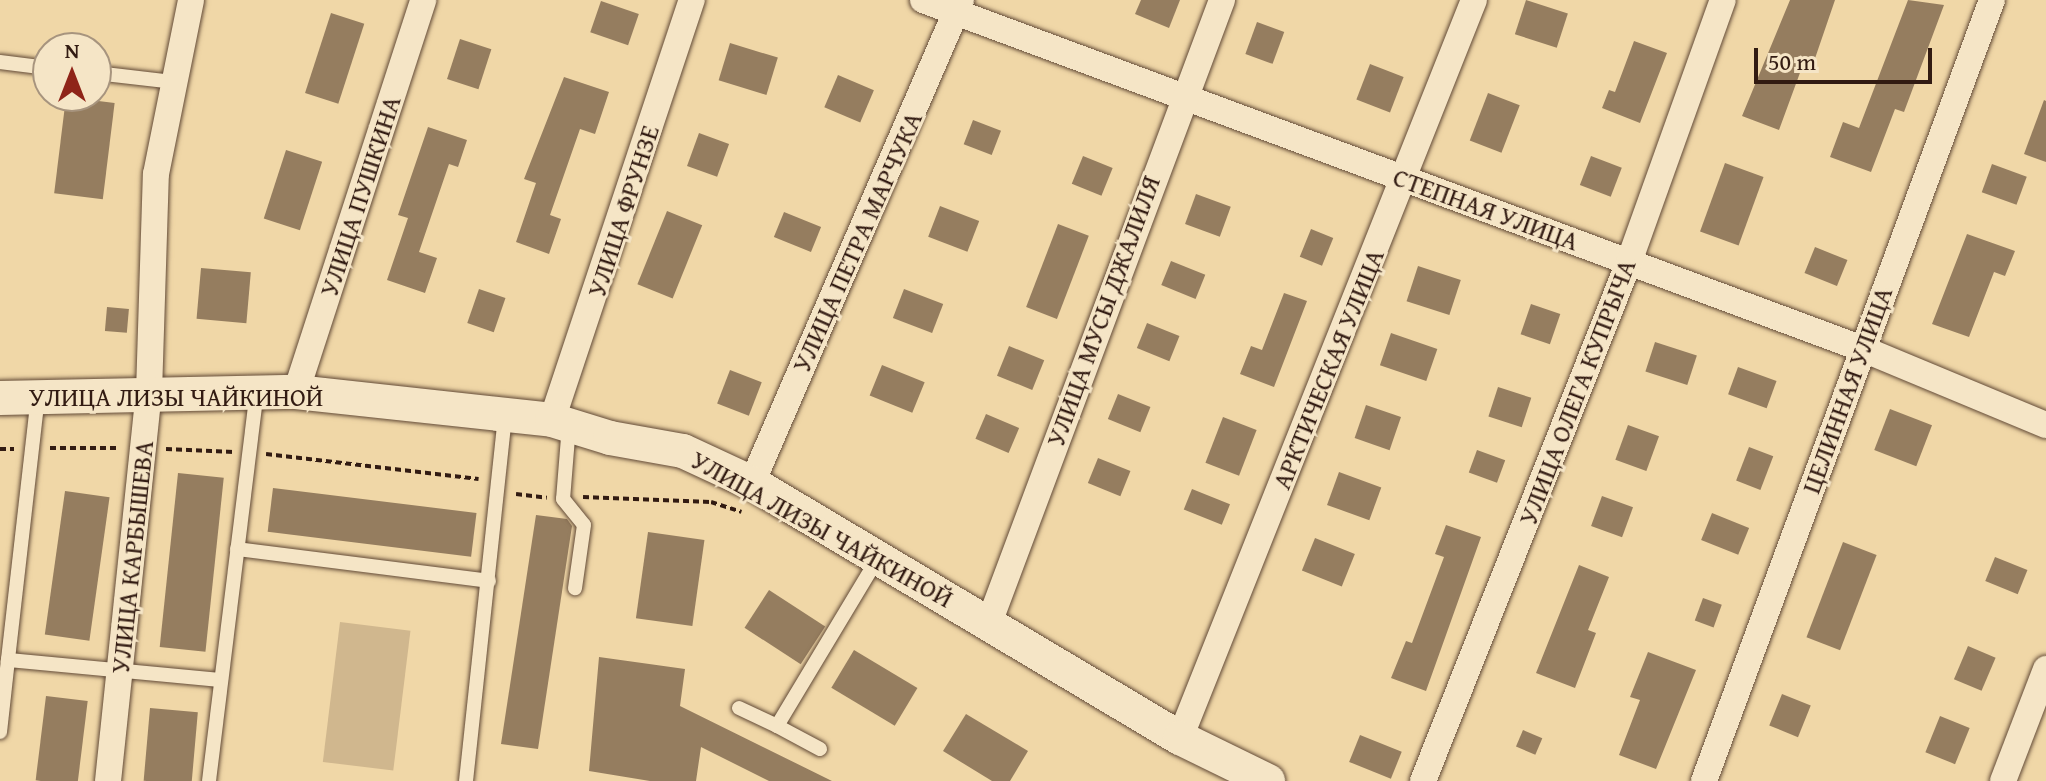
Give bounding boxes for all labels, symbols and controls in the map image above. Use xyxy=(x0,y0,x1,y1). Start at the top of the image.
north arrow xyxy=(32,32,112,112)
scale bar xyxy=(1758,32,1936,82)
text: N xyxy=(65,34,79,66)
text: 50 m xyxy=(1768,44,1816,79)
street label: УЛИЦА ПУШКИНА xyxy=(313,92,407,300)
street label: УЛИЦА ПЕТРА МАРЧУКА xyxy=(785,107,929,377)
street label: УЛИЦА ФРУНЗЕ xyxy=(581,121,665,301)
street label: СТЕПНАЯ УЛИЦА xyxy=(1389,161,1583,257)
street label: УЛИЦА МУСЫ ДЖАЛИЛЯ xyxy=(1039,171,1167,451)
street label: АРКТИЧЕСКАЯ УЛИЦА xyxy=(1266,244,1390,494)
street label: УЛИЦА ОЛЕГА КУПРЫЧА xyxy=(1512,255,1642,529)
street label: ЦЕЛИННАЯ УЛИЦА xyxy=(1795,282,1899,498)
street label: УЛИЦА ЛИЗЫ ЧАЙКИНОЙ xyxy=(29,381,323,413)
street label: УЛИЦА КАРБЫШЕВА xyxy=(104,439,160,675)
street label: УЛИЦА ЛИЗЫ ЧАЙКИНОЙ xyxy=(686,444,958,614)

